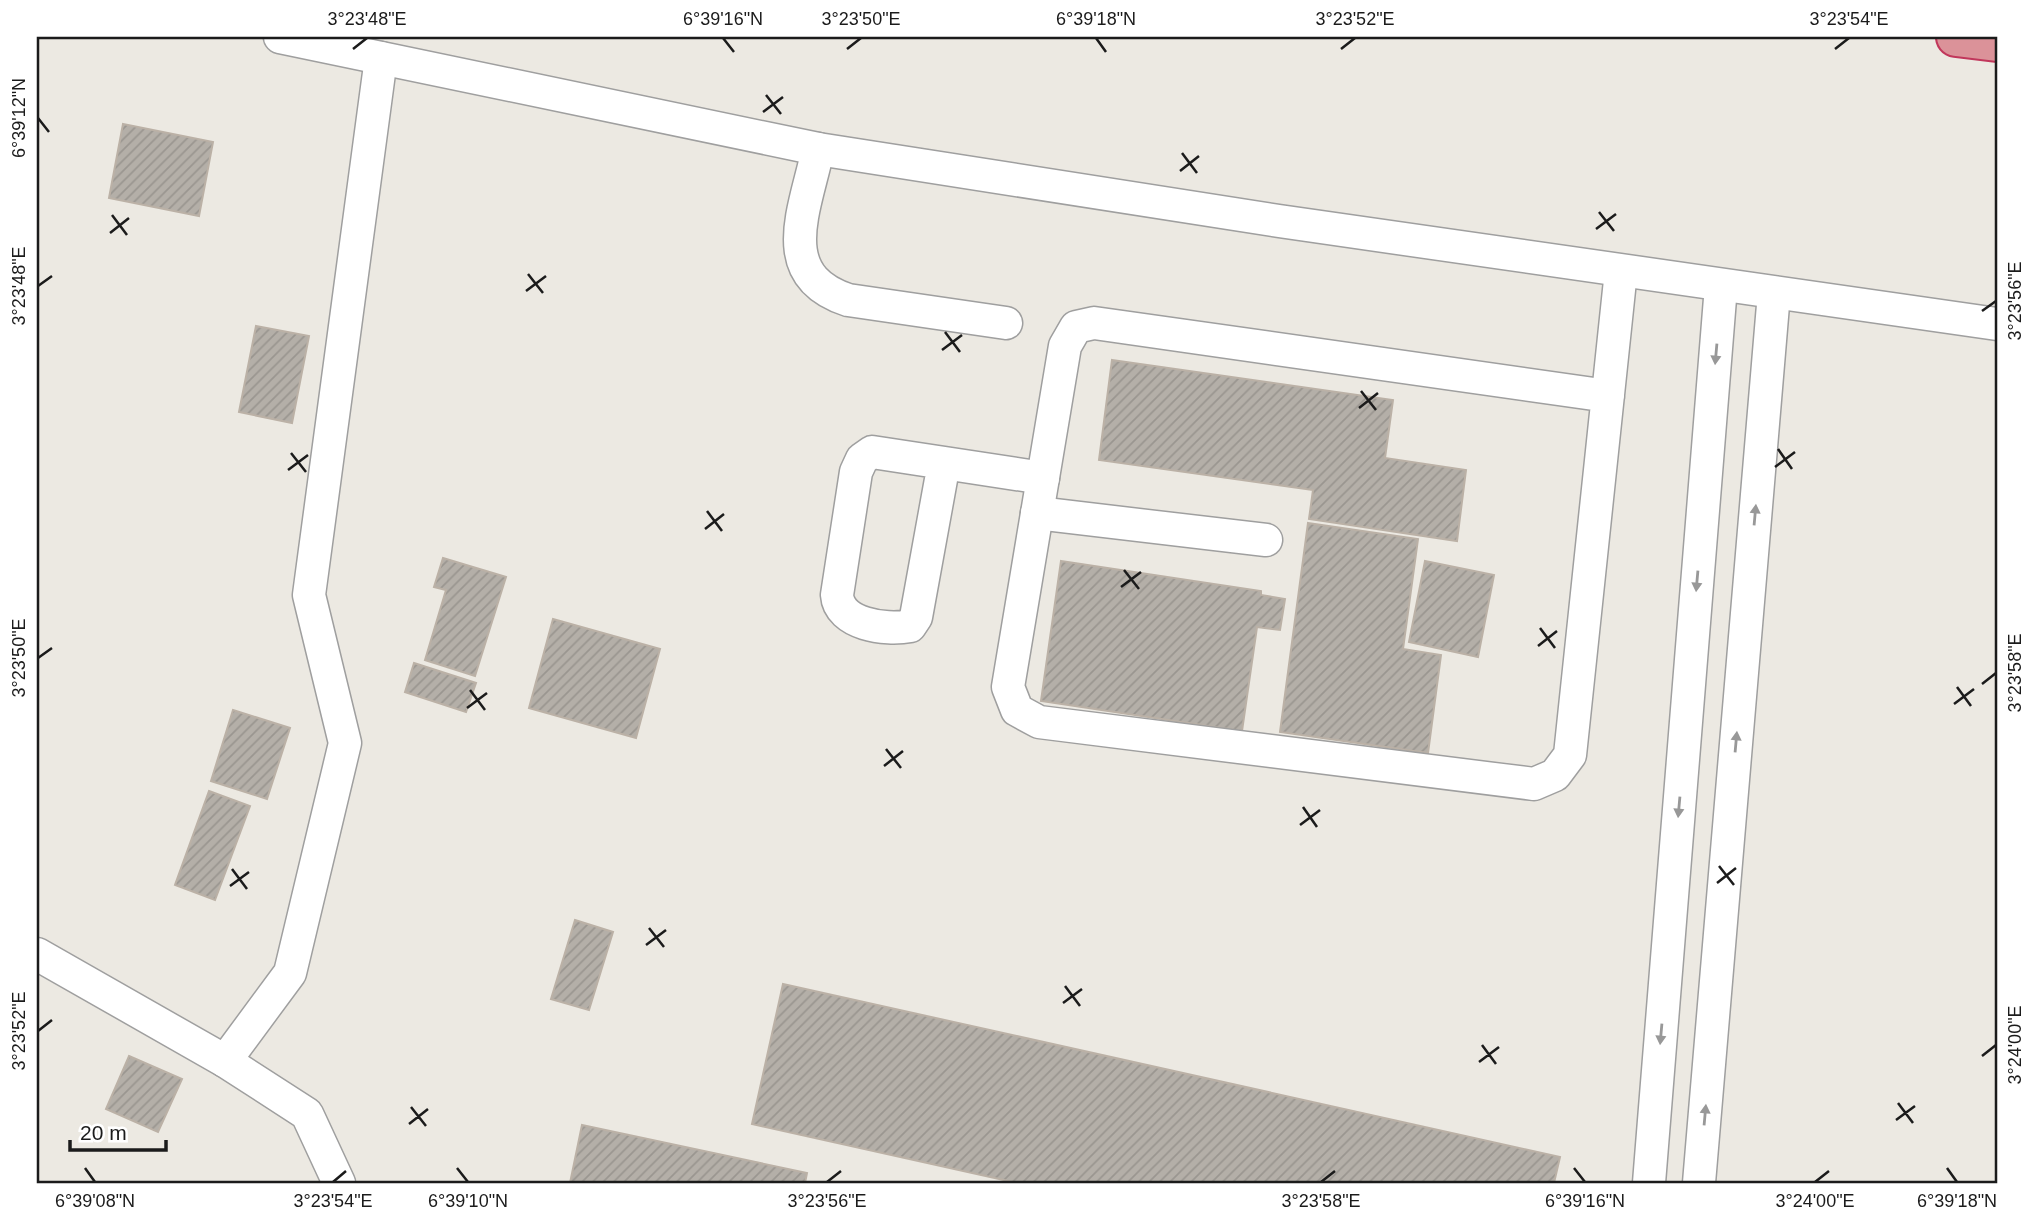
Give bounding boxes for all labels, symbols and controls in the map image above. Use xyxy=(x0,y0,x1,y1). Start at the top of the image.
text: 3°23'48"E xyxy=(327,9,407,29)
text: 6°39'16"N xyxy=(683,9,763,29)
text: 3°23'50"E xyxy=(821,9,901,29)
text: 6°39'18"N xyxy=(1056,9,1136,29)
text: 3°23'52"E xyxy=(1315,9,1395,29)
text: 3°23'54"E xyxy=(1809,9,1889,29)
text: 6°39'12"N xyxy=(9,78,29,158)
text: 3°23'48"E xyxy=(9,246,29,326)
text: 3°23'56"E xyxy=(2005,261,2025,341)
one-way arrow xyxy=(1710,343,1721,365)
one-way arrow xyxy=(1750,504,1761,526)
one-way arrow xyxy=(1691,570,1702,592)
text: 3°23'50"E xyxy=(9,618,29,698)
text: 3°23'58"E xyxy=(2005,633,2025,713)
one-way arrow xyxy=(1731,731,1742,753)
one-way arrow xyxy=(1673,796,1684,818)
text: 3°23'52"E xyxy=(9,991,29,1071)
text: 3°24'00"E xyxy=(2005,1005,2025,1085)
one-way arrow xyxy=(1655,1023,1666,1045)
one-way arrow xyxy=(1700,1104,1711,1126)
scale bar xyxy=(70,1108,166,1152)
text: 20 m xyxy=(80,1121,127,1144)
text: 6°39'08"N xyxy=(55,1191,135,1211)
text: 3°23'54"E xyxy=(293,1191,373,1211)
text: 6°39'10"N xyxy=(428,1191,508,1211)
text: 3°23'56"E xyxy=(787,1191,867,1211)
text: 3°23'58"E xyxy=(1281,1191,1361,1211)
text: 6°39'16"N xyxy=(1545,1191,1625,1211)
text: 3°24'00"E xyxy=(1775,1191,1855,1211)
text: 6°39'18"N xyxy=(1917,1191,1997,1211)

